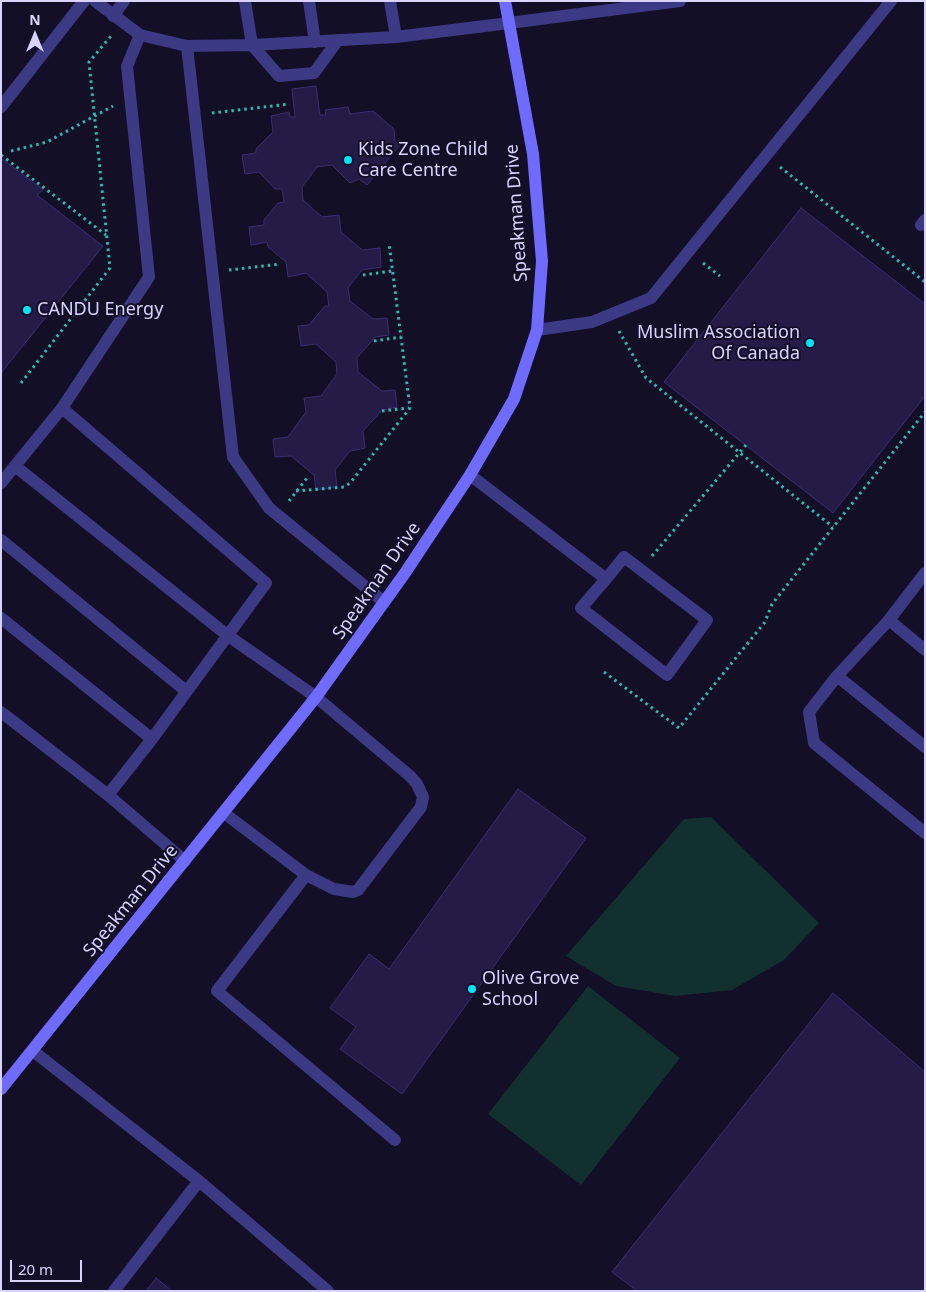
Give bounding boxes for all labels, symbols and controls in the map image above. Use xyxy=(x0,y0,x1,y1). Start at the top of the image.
north arrow xyxy=(10,10,60,60)
text: N xyxy=(29,10,41,29)
place label: Kids Zone Child Care Centre xyxy=(358,139,488,182)
street label: Speakman Drive xyxy=(501,143,533,283)
marker: Kids Zone Child Care Centre xyxy=(342,154,354,166)
place label: CANDU Energy xyxy=(37,299,163,321)
marker: CANDU Energy xyxy=(21,304,33,316)
place label: Muslim Association Of Canada xyxy=(637,322,800,364)
marker: Muslim Association Of Canada xyxy=(804,337,816,349)
street label: Speakman Drive xyxy=(329,518,425,644)
street label: Speakman Drive xyxy=(79,841,183,961)
place label: Olive Grove School xyxy=(482,968,579,1011)
marker: Olive Grove School xyxy=(466,983,478,995)
scale bar xyxy=(12,1250,85,1282)
text: 20 m xyxy=(18,1259,53,1279)

